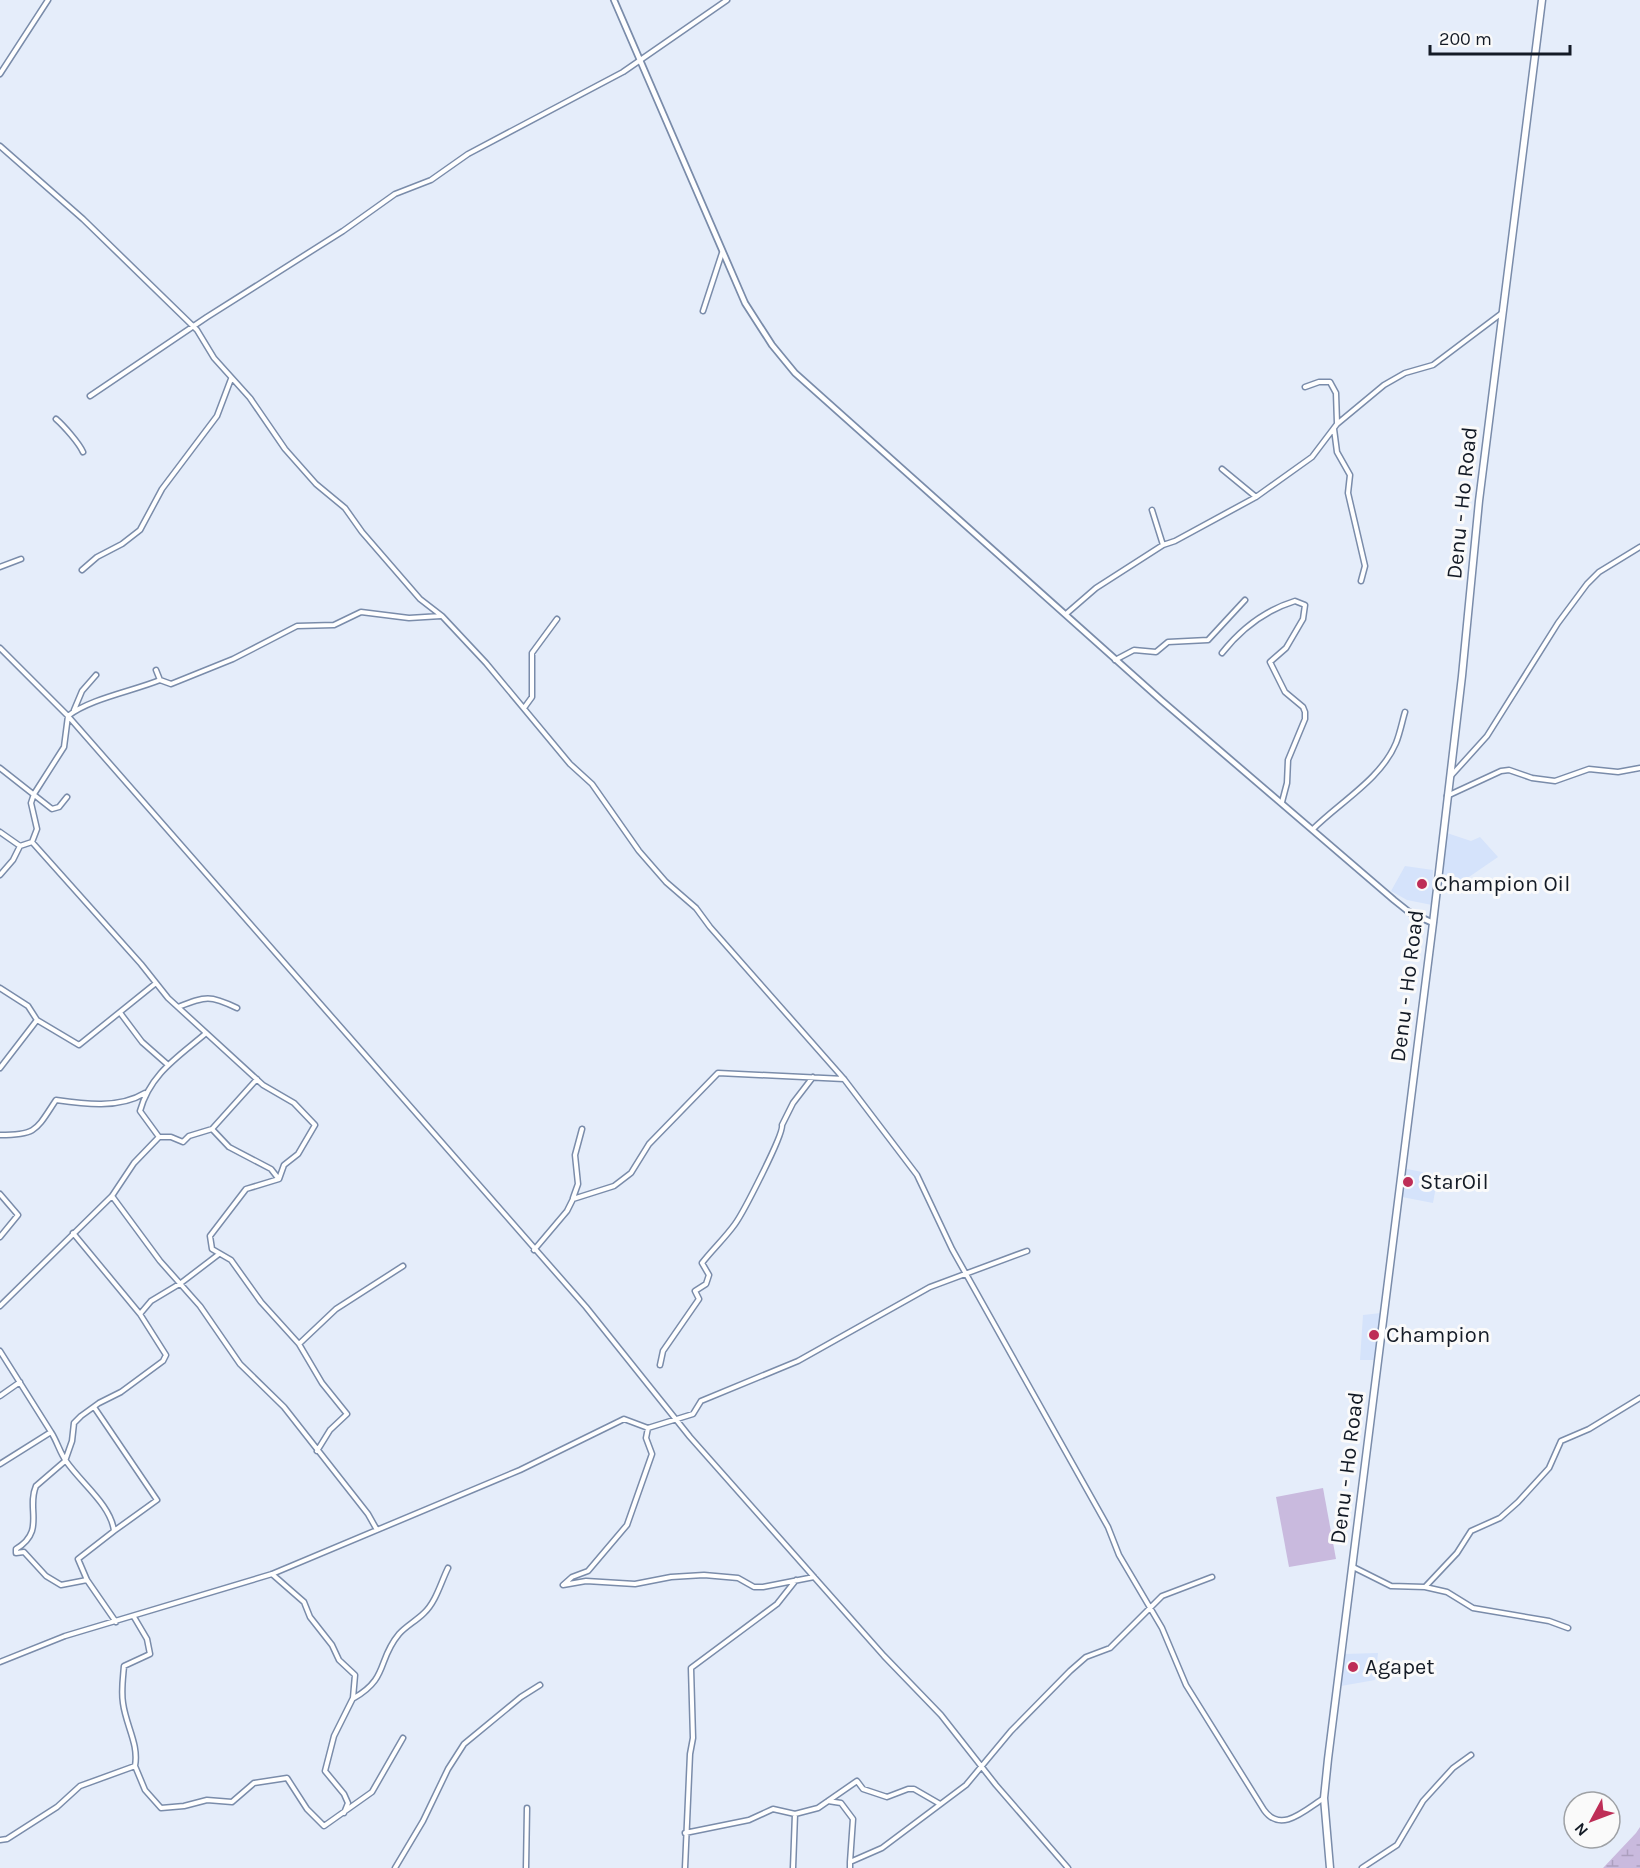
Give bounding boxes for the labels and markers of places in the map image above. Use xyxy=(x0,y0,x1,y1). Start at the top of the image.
place label: Champion Oil xyxy=(1434,871,1570,897)
marker: Champion Oil xyxy=(1415,877,1429,891)
place label: StarOil xyxy=(1420,1169,1489,1195)
marker: StarOil xyxy=(1401,1175,1415,1189)
place label: Champion xyxy=(1386,1322,1490,1348)
marker: Champion xyxy=(1367,1328,1381,1342)
place label: Agapet xyxy=(1365,1654,1435,1680)
marker: Agapet xyxy=(1346,1660,1360,1674)

